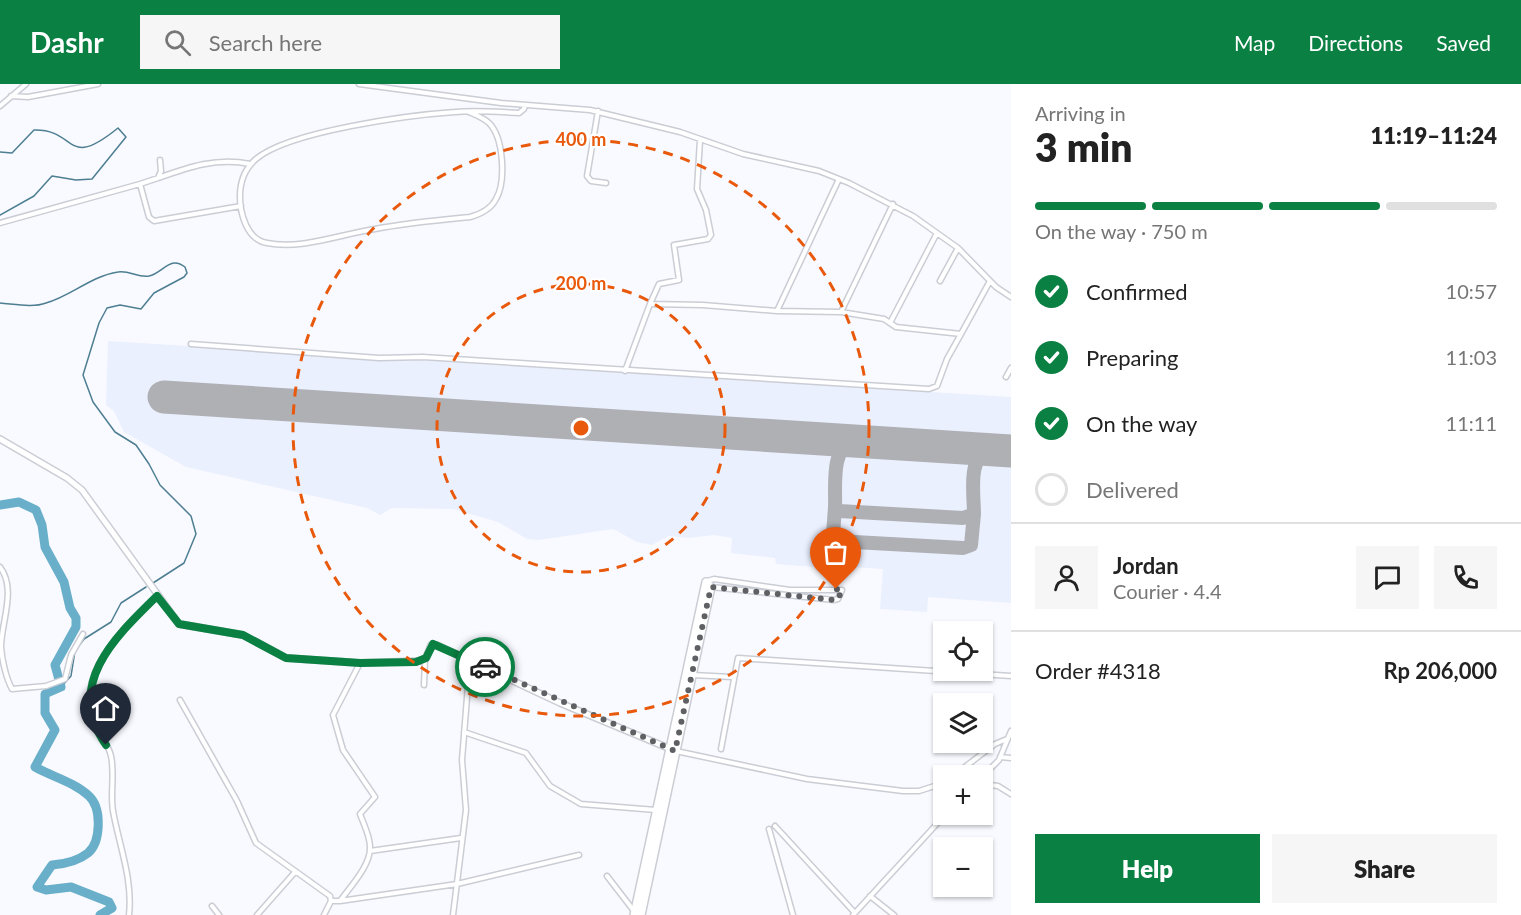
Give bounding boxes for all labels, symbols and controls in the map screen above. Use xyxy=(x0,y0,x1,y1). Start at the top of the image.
search box xyxy=(140,15,560,69)
text: Dashr xyxy=(30,25,104,59)
icon: search xyxy=(161,26,194,59)
text: Search here xyxy=(209,29,322,56)
text: Map xyxy=(1234,30,1275,55)
text: Directions xyxy=(1308,30,1403,55)
text: Saved xyxy=(1436,30,1491,55)
text: Arriving in xyxy=(1035,101,1126,125)
text: 11:19–11:24 xyxy=(1371,122,1497,149)
text: 3 min xyxy=(1035,124,1132,170)
text: 400 m xyxy=(556,128,606,150)
text: On the way · 750 m xyxy=(1035,219,1208,243)
text: 200 m xyxy=(556,272,606,294)
icon: check xyxy=(1035,275,1068,308)
text: Confirmed xyxy=(1086,278,1188,305)
text: 10:57 xyxy=(1446,279,1497,303)
icon: check xyxy=(1035,341,1068,374)
text: Preparing xyxy=(1086,344,1178,371)
text: 11:03 xyxy=(1446,345,1497,369)
icon: check xyxy=(1035,407,1068,440)
text: On the way xyxy=(1086,410,1197,437)
text: 11:11 xyxy=(1446,411,1497,435)
centre of rings xyxy=(571,418,591,438)
text: Delivered xyxy=(1086,476,1179,503)
pin xyxy=(810,527,861,589)
icon: bag xyxy=(819,536,852,569)
button: person xyxy=(1035,546,1098,609)
button: chat xyxy=(1356,546,1419,609)
button: phone xyxy=(1434,546,1497,609)
text: Jordan xyxy=(1113,552,1179,579)
text: Courier · 4.4 xyxy=(1113,579,1222,603)
map controls xyxy=(933,621,993,897)
button: locate xyxy=(933,621,993,681)
courier xyxy=(455,637,515,697)
icon: car xyxy=(469,651,502,684)
text: Order #4318 xyxy=(1035,657,1161,684)
text: Rp 206,000 xyxy=(1383,657,1497,684)
pin xyxy=(80,683,131,745)
icon: home xyxy=(89,692,122,725)
button: layers xyxy=(933,693,993,753)
button: + xyxy=(933,765,993,825)
button: Help xyxy=(1035,834,1260,903)
button: Share xyxy=(1272,834,1497,903)
button: − xyxy=(933,837,993,897)

